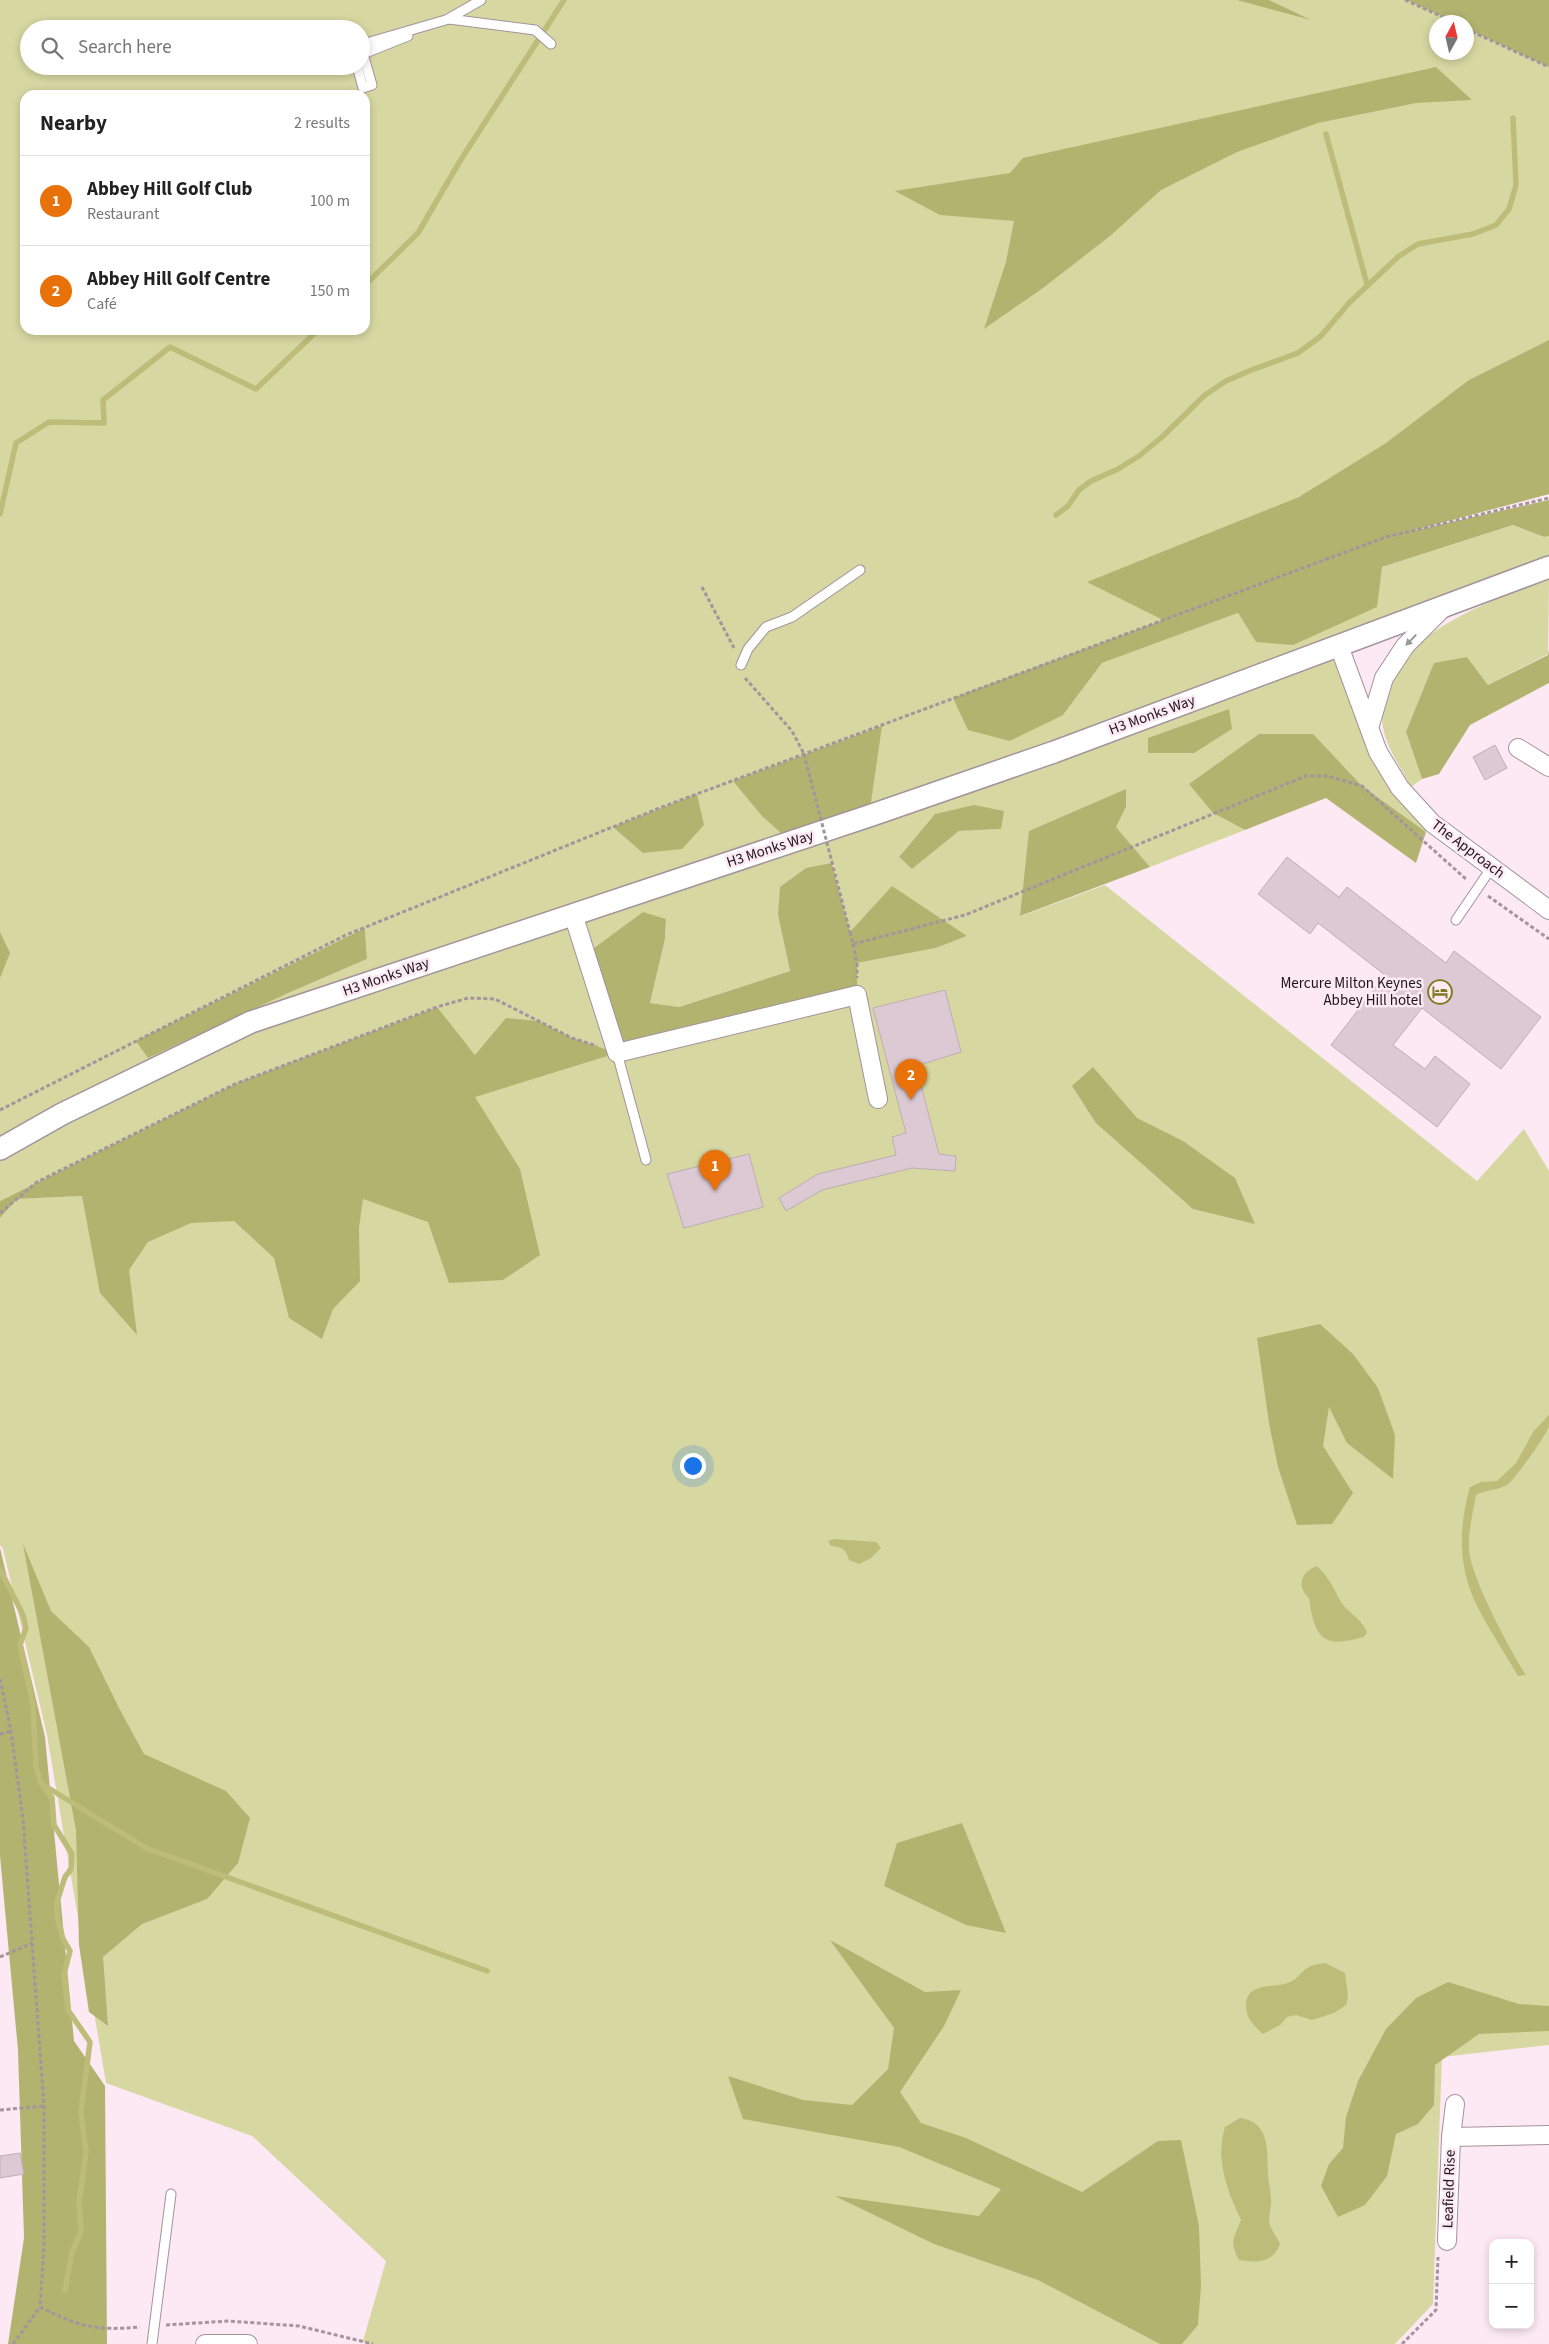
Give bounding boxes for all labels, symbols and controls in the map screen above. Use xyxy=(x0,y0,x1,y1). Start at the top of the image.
north arrow xyxy=(1429,15,1474,60)
search box xyxy=(20,20,370,75)
icon: search xyxy=(38,34,66,62)
text: Search here xyxy=(78,34,172,61)
text: Nearby xyxy=(40,108,107,138)
text: 2 results xyxy=(294,112,350,134)
text: Abbey Hill Golf Club xyxy=(87,176,252,203)
text: 1 xyxy=(52,190,60,212)
text: 100 m xyxy=(310,190,350,212)
text: Restaurant xyxy=(87,203,160,225)
text: Abbey Hill Golf Centre xyxy=(87,266,270,293)
text: 2 xyxy=(52,280,60,302)
text: 150 m xyxy=(310,280,350,302)
text: Café xyxy=(87,293,117,315)
one-way arrow xyxy=(1405,634,1417,646)
street label: H3 Monks Way xyxy=(1106,690,1198,740)
street label: The Approach xyxy=(1427,814,1509,884)
street label: H3 Monks Way xyxy=(724,825,816,873)
street label: H3 Monks Way xyxy=(340,952,432,1002)
place label: Mercure Milton Keynes Abbey Hill hotel xyxy=(1280,973,1422,1011)
hotel icon: Mercure Milton Keynes Abbey Hill hotel xyxy=(1427,979,1453,1005)
pin: 2 xyxy=(895,1059,927,1100)
pin: 1 xyxy=(699,1150,731,1191)
your location xyxy=(680,1453,706,1479)
street label: Leafield Rise xyxy=(1437,2149,1461,2229)
map controls xyxy=(1489,2239,1534,2329)
button: + xyxy=(1489,2239,1534,2284)
button: − xyxy=(1489,2284,1534,2329)

